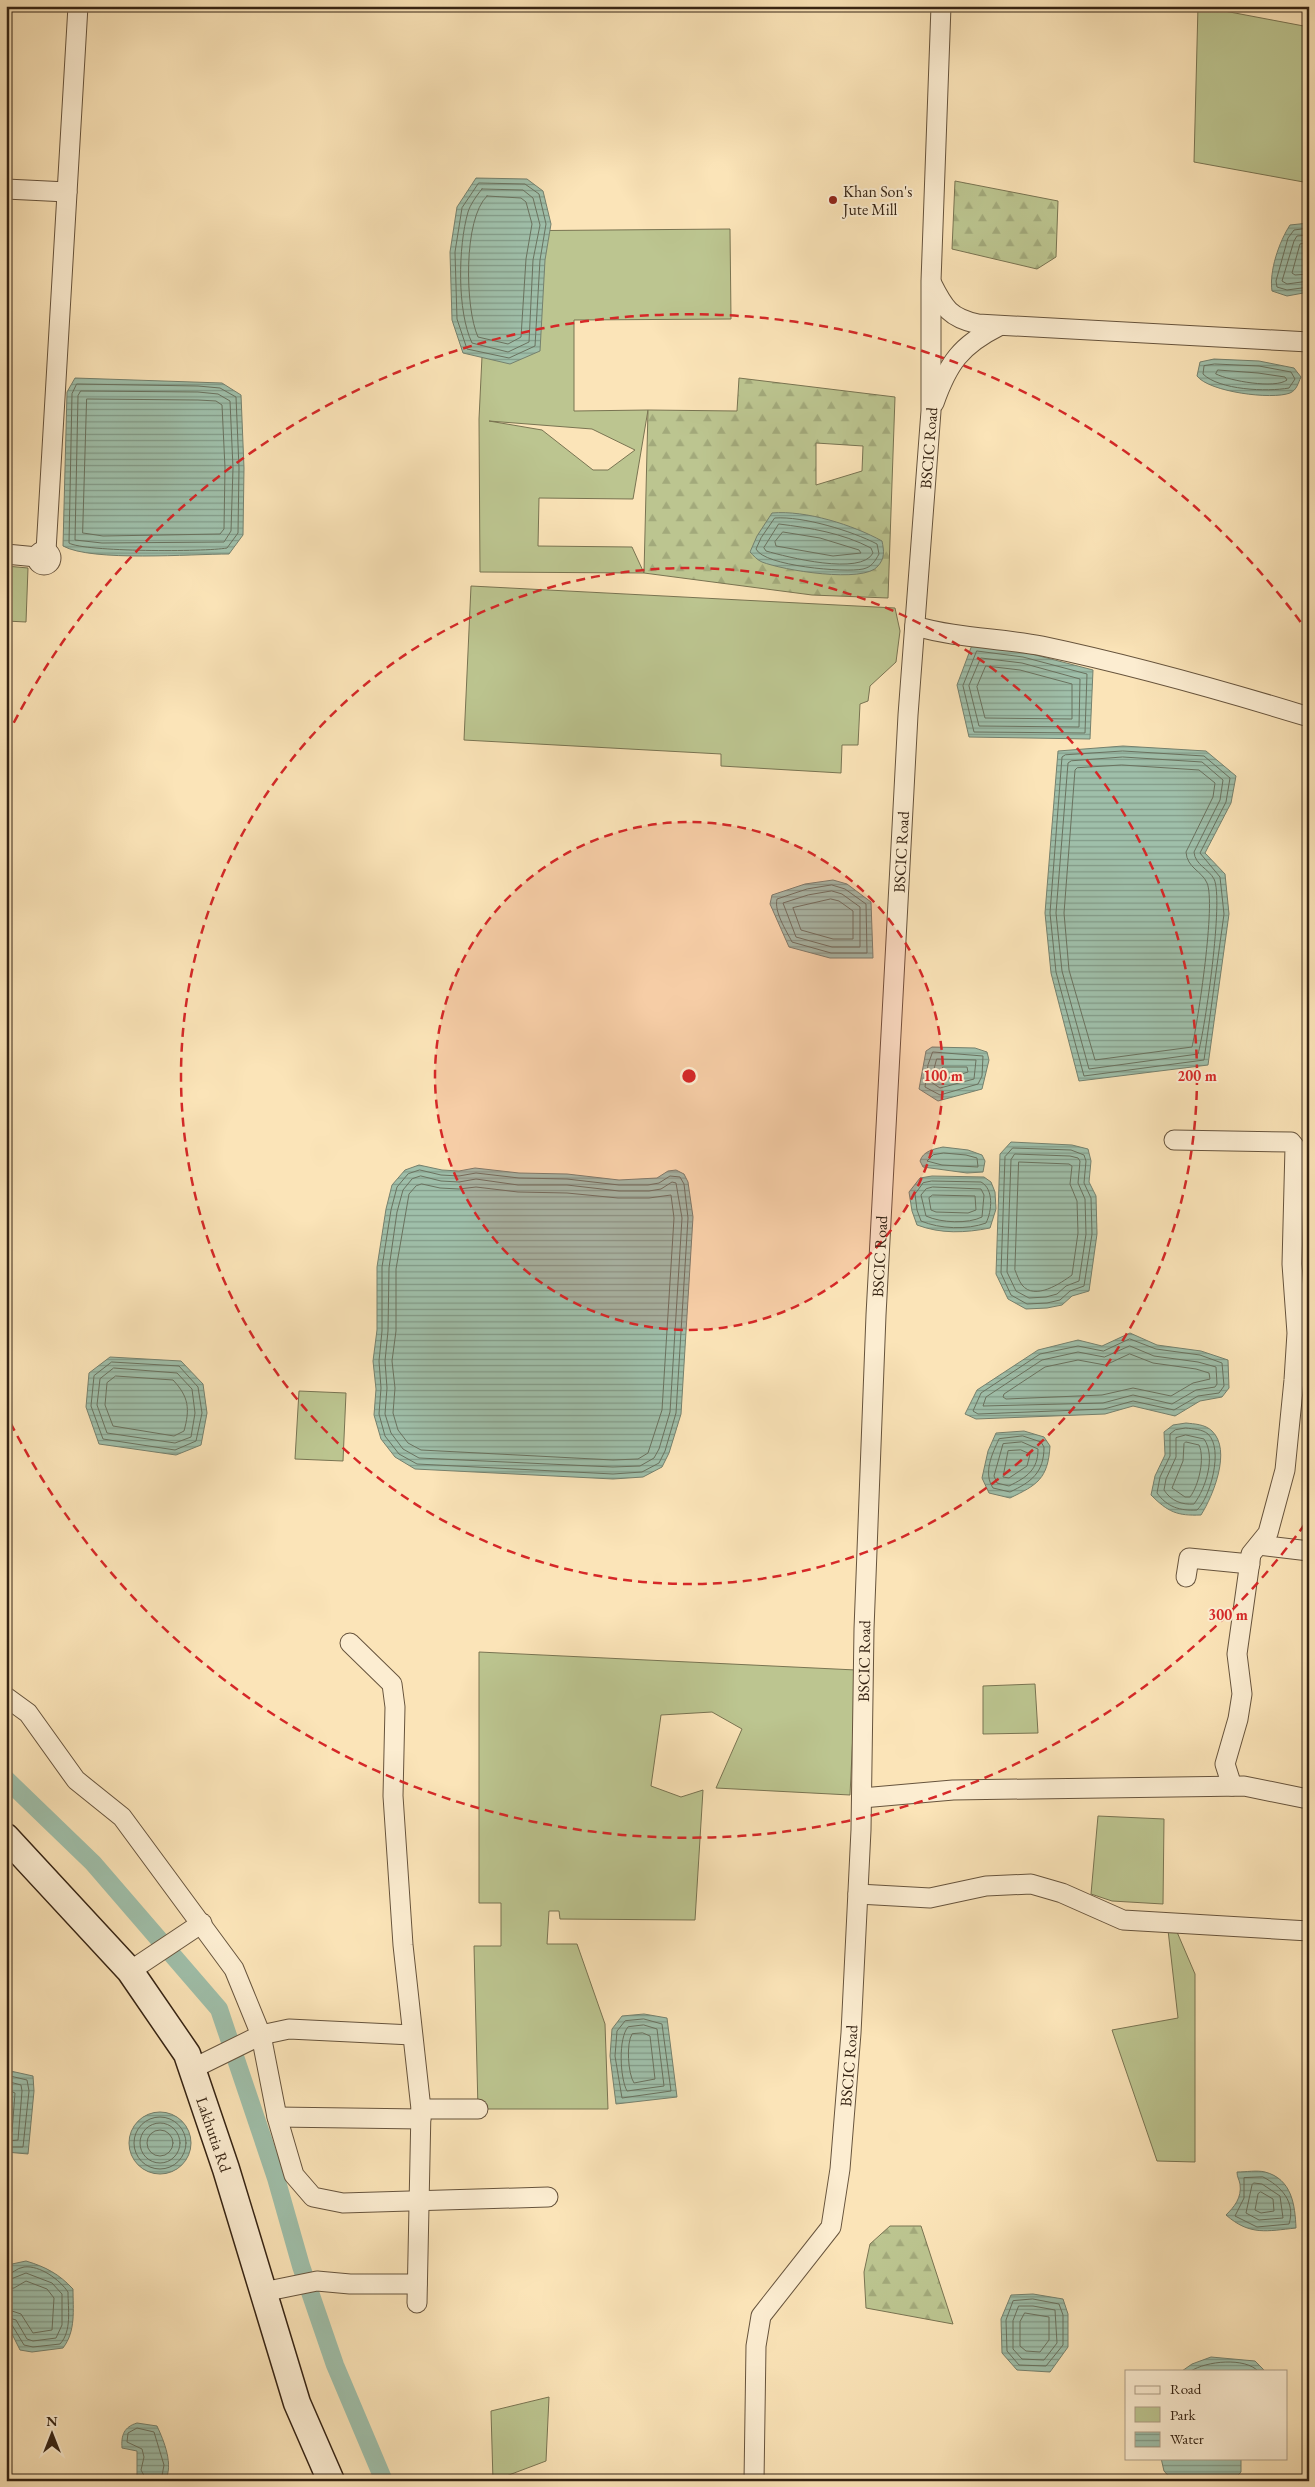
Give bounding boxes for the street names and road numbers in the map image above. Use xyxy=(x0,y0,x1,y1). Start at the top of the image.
street label: BSCIC Road xyxy=(915,405,942,490)
street label: BSCIC Road xyxy=(889,810,914,893)
street label: BSCIC Road xyxy=(867,1214,892,1298)
street label: BSCIC Road xyxy=(853,1619,875,1702)
street label: BSCIC Road xyxy=(835,2024,862,2107)
street label: Lakhutia Rd xyxy=(191,2094,237,2176)

